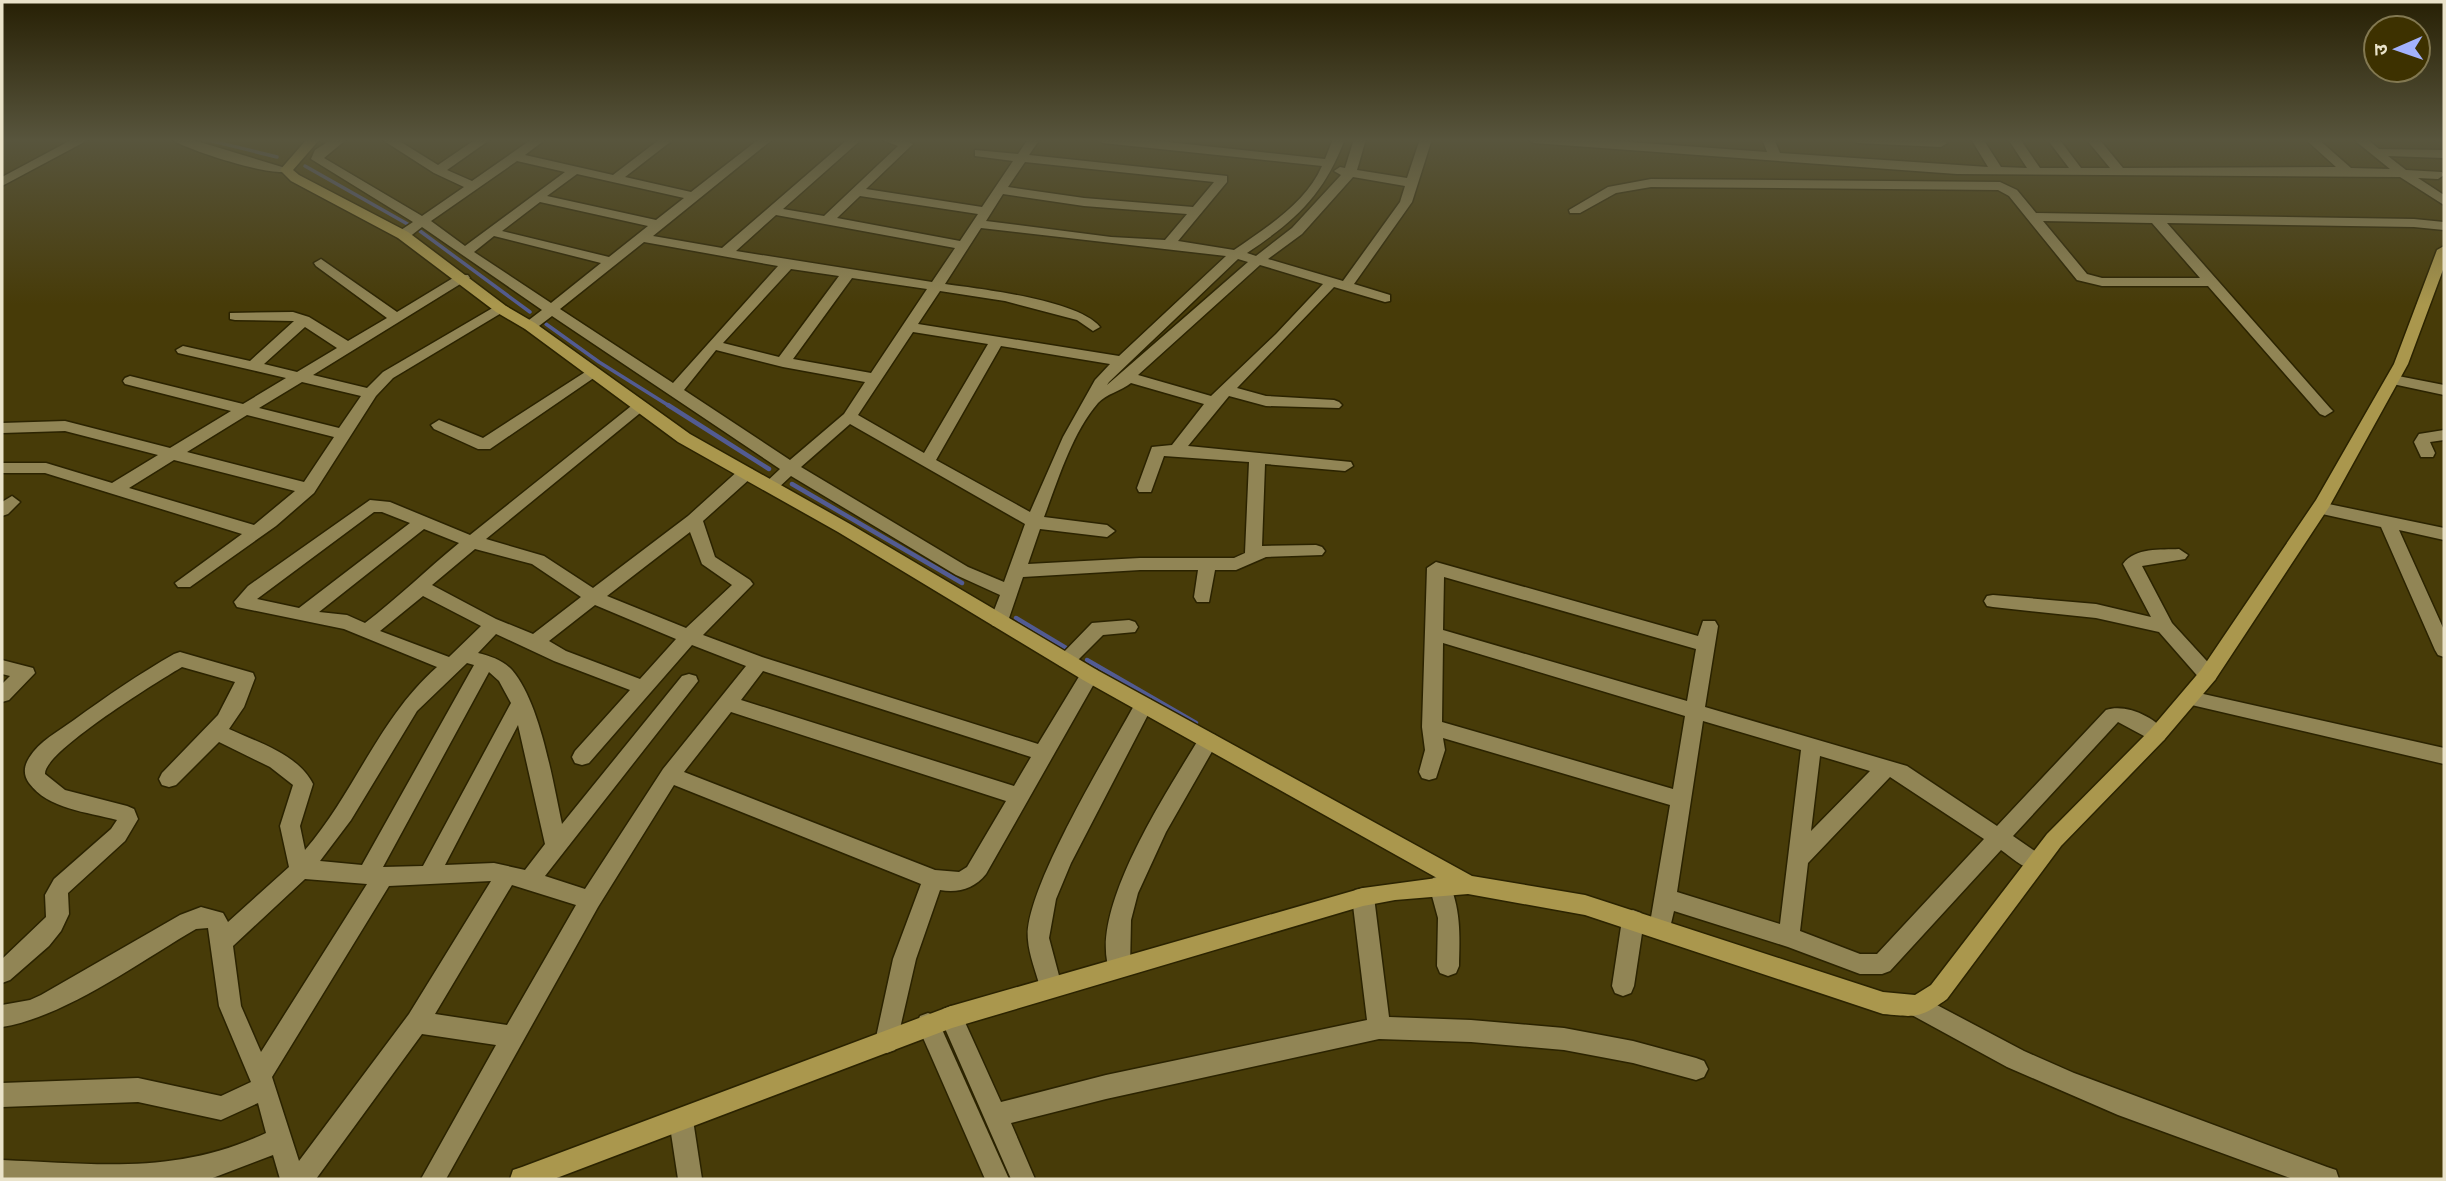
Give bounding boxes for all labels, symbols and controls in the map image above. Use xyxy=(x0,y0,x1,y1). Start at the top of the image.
north arrow xyxy=(2362,14,2432,84)
text: उ xyxy=(2369,43,2392,56)

